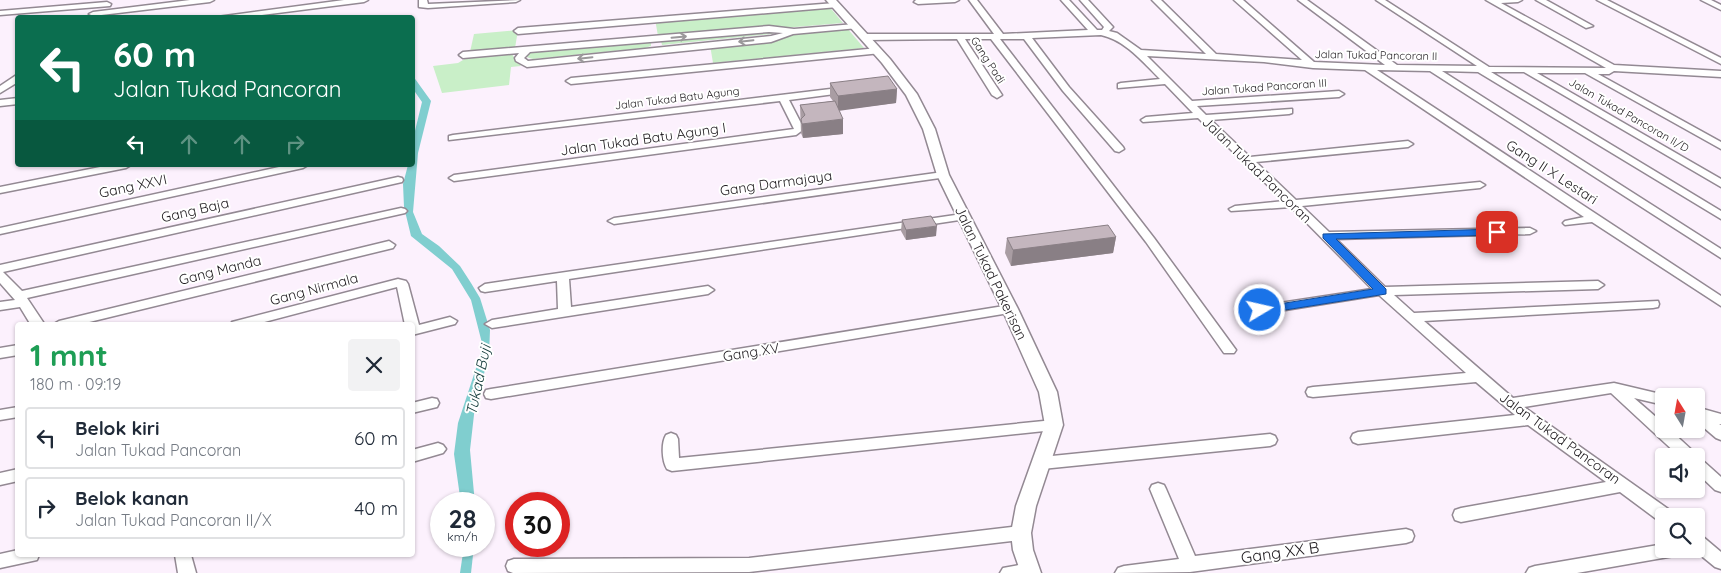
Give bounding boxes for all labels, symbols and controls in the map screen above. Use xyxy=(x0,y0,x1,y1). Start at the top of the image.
text: 60 m xyxy=(113,32,196,76)
one-way arrow xyxy=(670,32,686,42)
street label: Gang Padi xyxy=(968,34,1008,86)
icon: left xyxy=(30,35,95,100)
one-way arrow xyxy=(739,36,755,46)
street label: Jalan Tukad Pancoran II xyxy=(1314,47,1438,63)
one-way arrow xyxy=(577,53,593,63)
text: Jalan Tukad Pancoran xyxy=(113,75,342,103)
street label: Jalan Tukad Pancoran II/D xyxy=(1566,75,1692,155)
street label: Jalan Tukad Pancoran III xyxy=(1201,76,1327,98)
street label: Jalan Tukad Batu Agung xyxy=(614,83,740,113)
street label: Jalan Tukad Pancoran xyxy=(1198,113,1316,227)
street label: Jalan Tukad Batu Agung I xyxy=(559,118,727,160)
icon: left xyxy=(122,130,150,158)
icon: ahead xyxy=(175,130,203,158)
icon: ahead xyxy=(228,130,256,158)
icon: right xyxy=(281,130,309,158)
street label: Gang II X Lestari xyxy=(1503,136,1601,208)
street label: Gang Darmajaya xyxy=(719,166,833,200)
street label: Gang XXVI xyxy=(97,170,169,202)
street label: Gang Baja xyxy=(159,193,231,227)
street label: Jalan Tukad Pakerisan xyxy=(951,203,1031,343)
pin xyxy=(1476,211,1518,253)
icon: arrive xyxy=(1483,218,1511,246)
street label: Gang Manda xyxy=(177,251,263,289)
street label: Gang Nirmala xyxy=(268,269,360,309)
position arrow xyxy=(1233,283,1285,335)
text: 1 mnt xyxy=(30,336,108,374)
button: close xyxy=(348,339,400,391)
street label: Gang XV xyxy=(722,339,780,365)
water label: Tukad Buji xyxy=(461,341,495,417)
text: 180 m · 09:19 xyxy=(30,374,121,394)
street label: Jalan Tukad Pancoran xyxy=(1496,388,1624,488)
north arrow xyxy=(1655,388,1705,438)
map controls xyxy=(1655,388,1705,558)
text: Belok kiri xyxy=(75,416,160,440)
icon: left xyxy=(32,424,60,452)
text: 60 m xyxy=(354,426,398,450)
text: Jalan Tukad Pancoran xyxy=(75,440,241,460)
button: sound xyxy=(1655,448,1705,498)
text: Belok kanan xyxy=(75,486,189,510)
speed limit sign: 30 xyxy=(505,492,570,557)
icon: right xyxy=(32,494,60,522)
text: 40 m xyxy=(354,496,398,520)
text: 28 xyxy=(449,503,476,534)
button: search xyxy=(1655,508,1705,558)
text: Jalan Tukad Pancoran II/X xyxy=(75,510,272,530)
text: km/h xyxy=(447,529,478,544)
street label: Gang XX B xyxy=(1240,537,1320,567)

